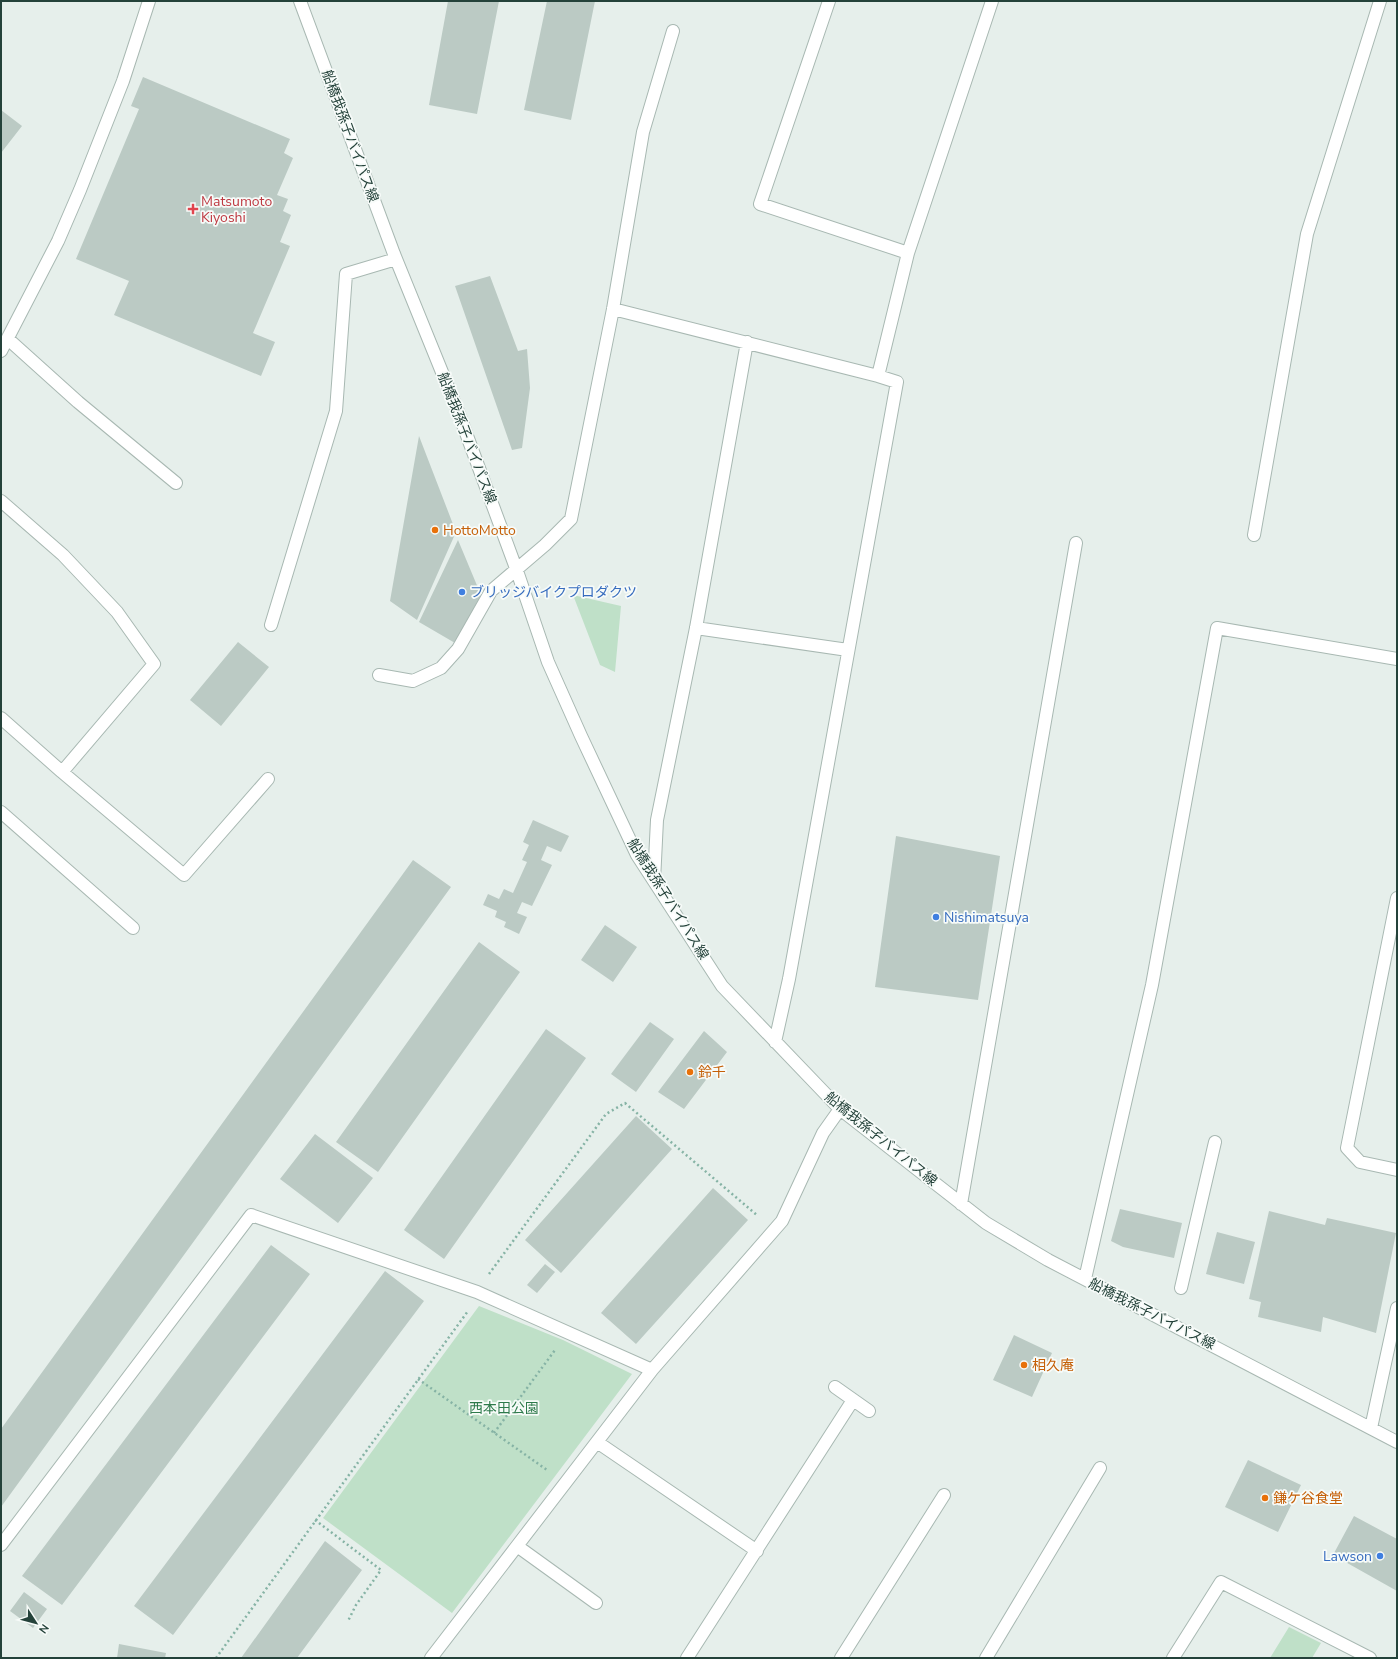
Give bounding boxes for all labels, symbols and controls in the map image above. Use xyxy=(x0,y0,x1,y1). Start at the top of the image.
street label: 船橋我孫子バイパス線 xyxy=(317,67,383,205)
place label: Matsumoto Kiyoshi xyxy=(201,192,272,227)
marker: Matsumoto Kiyoshi xyxy=(188,204,198,214)
street label: 船橋我孫子バイパス線 xyxy=(433,369,501,507)
place label: HottoMotto xyxy=(443,521,516,540)
marker: HottoMotto xyxy=(430,525,440,535)
place label: ブリッジバイクプロダクツ xyxy=(470,583,637,602)
marker: ブリッジバイクプロダクツ xyxy=(457,587,467,597)
street label: 船橋我孫子バイパス線 xyxy=(623,835,713,963)
place label: Nishimatsuya xyxy=(944,908,1029,927)
marker: Nishimatsuya xyxy=(931,912,941,922)
place label: 鈴千 xyxy=(698,1063,726,1082)
marker: 鈴千 xyxy=(685,1067,695,1077)
street label: 船橋我孫子バイパス線 xyxy=(821,1088,941,1190)
street label: 船橋我孫子バイパス線 xyxy=(1085,1274,1219,1354)
place label: 相久庵 xyxy=(1032,1356,1074,1375)
marker: 相久庵 xyxy=(1019,1360,1029,1370)
park label: 西本田公園 xyxy=(469,1399,539,1418)
place label: 鎌ケ谷食堂 xyxy=(1273,1489,1343,1508)
marker: 鎌ケ谷食堂 xyxy=(1260,1493,1270,1503)
place label: Lawson xyxy=(1323,1547,1372,1566)
marker: Lawson xyxy=(1375,1551,1385,1561)
north arrow xyxy=(16,1603,56,1643)
text: N xyxy=(35,1621,52,1636)

